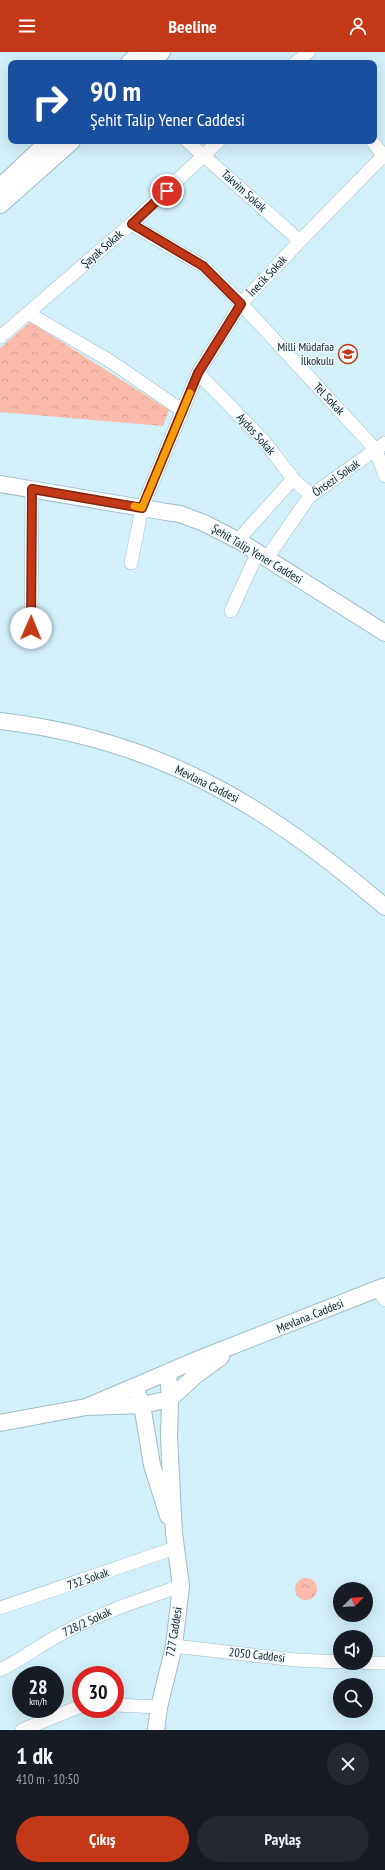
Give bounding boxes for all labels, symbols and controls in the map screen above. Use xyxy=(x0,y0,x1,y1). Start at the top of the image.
icon: menu xyxy=(16,15,38,37)
text: Beeline xyxy=(168,15,217,38)
icon: person xyxy=(347,15,369,37)
text: 90 m xyxy=(90,72,141,109)
icon: right xyxy=(24,76,76,128)
text: Şehit Talip Yener Caddesi xyxy=(90,108,245,131)
street label: Takvim Sokak xyxy=(219,166,270,215)
pin xyxy=(150,174,184,208)
icon: arrive xyxy=(156,180,178,202)
street label: Şayak Sokak xyxy=(78,226,126,271)
street label: İnecik Sokak xyxy=(244,252,290,299)
place label: Milli Müdafaa İlkokulu xyxy=(277,339,334,368)
school or university icon: Milli Müdafaa İlkokulu xyxy=(337,343,359,365)
street label: Tel Sokak xyxy=(311,379,348,418)
street label: Aydos Sokak xyxy=(234,410,279,458)
street label: Önsezi Sokak xyxy=(309,456,363,499)
street label: Şehit Talip Yener Caddesi xyxy=(209,521,305,587)
position arrow xyxy=(10,607,52,649)
street label: Mevlana Caddesi xyxy=(173,762,242,806)
street label: Mevlana. Caddesi xyxy=(274,1295,345,1336)
street label: 732 Sokak xyxy=(65,1564,111,1593)
north arrow xyxy=(333,1582,373,1622)
map controls xyxy=(333,1582,373,1718)
street label: 728/2 Sokak xyxy=(60,1604,114,1639)
street label: 727 Caddesi xyxy=(162,1606,185,1658)
button: sound xyxy=(333,1630,373,1670)
street label: 2050 Caddesi xyxy=(228,1644,286,1665)
speed limit sign: 30 xyxy=(72,1666,124,1718)
text: 28 xyxy=(28,1674,48,1700)
button: search xyxy=(333,1678,373,1718)
text: km/h xyxy=(29,1695,47,1708)
text: 1 dk xyxy=(16,1740,53,1771)
button: close xyxy=(327,1743,369,1785)
text: 410 m · 10:50 xyxy=(16,1771,79,1788)
button: Çıkış xyxy=(16,1816,189,1862)
button: Paylaş xyxy=(197,1816,369,1862)

